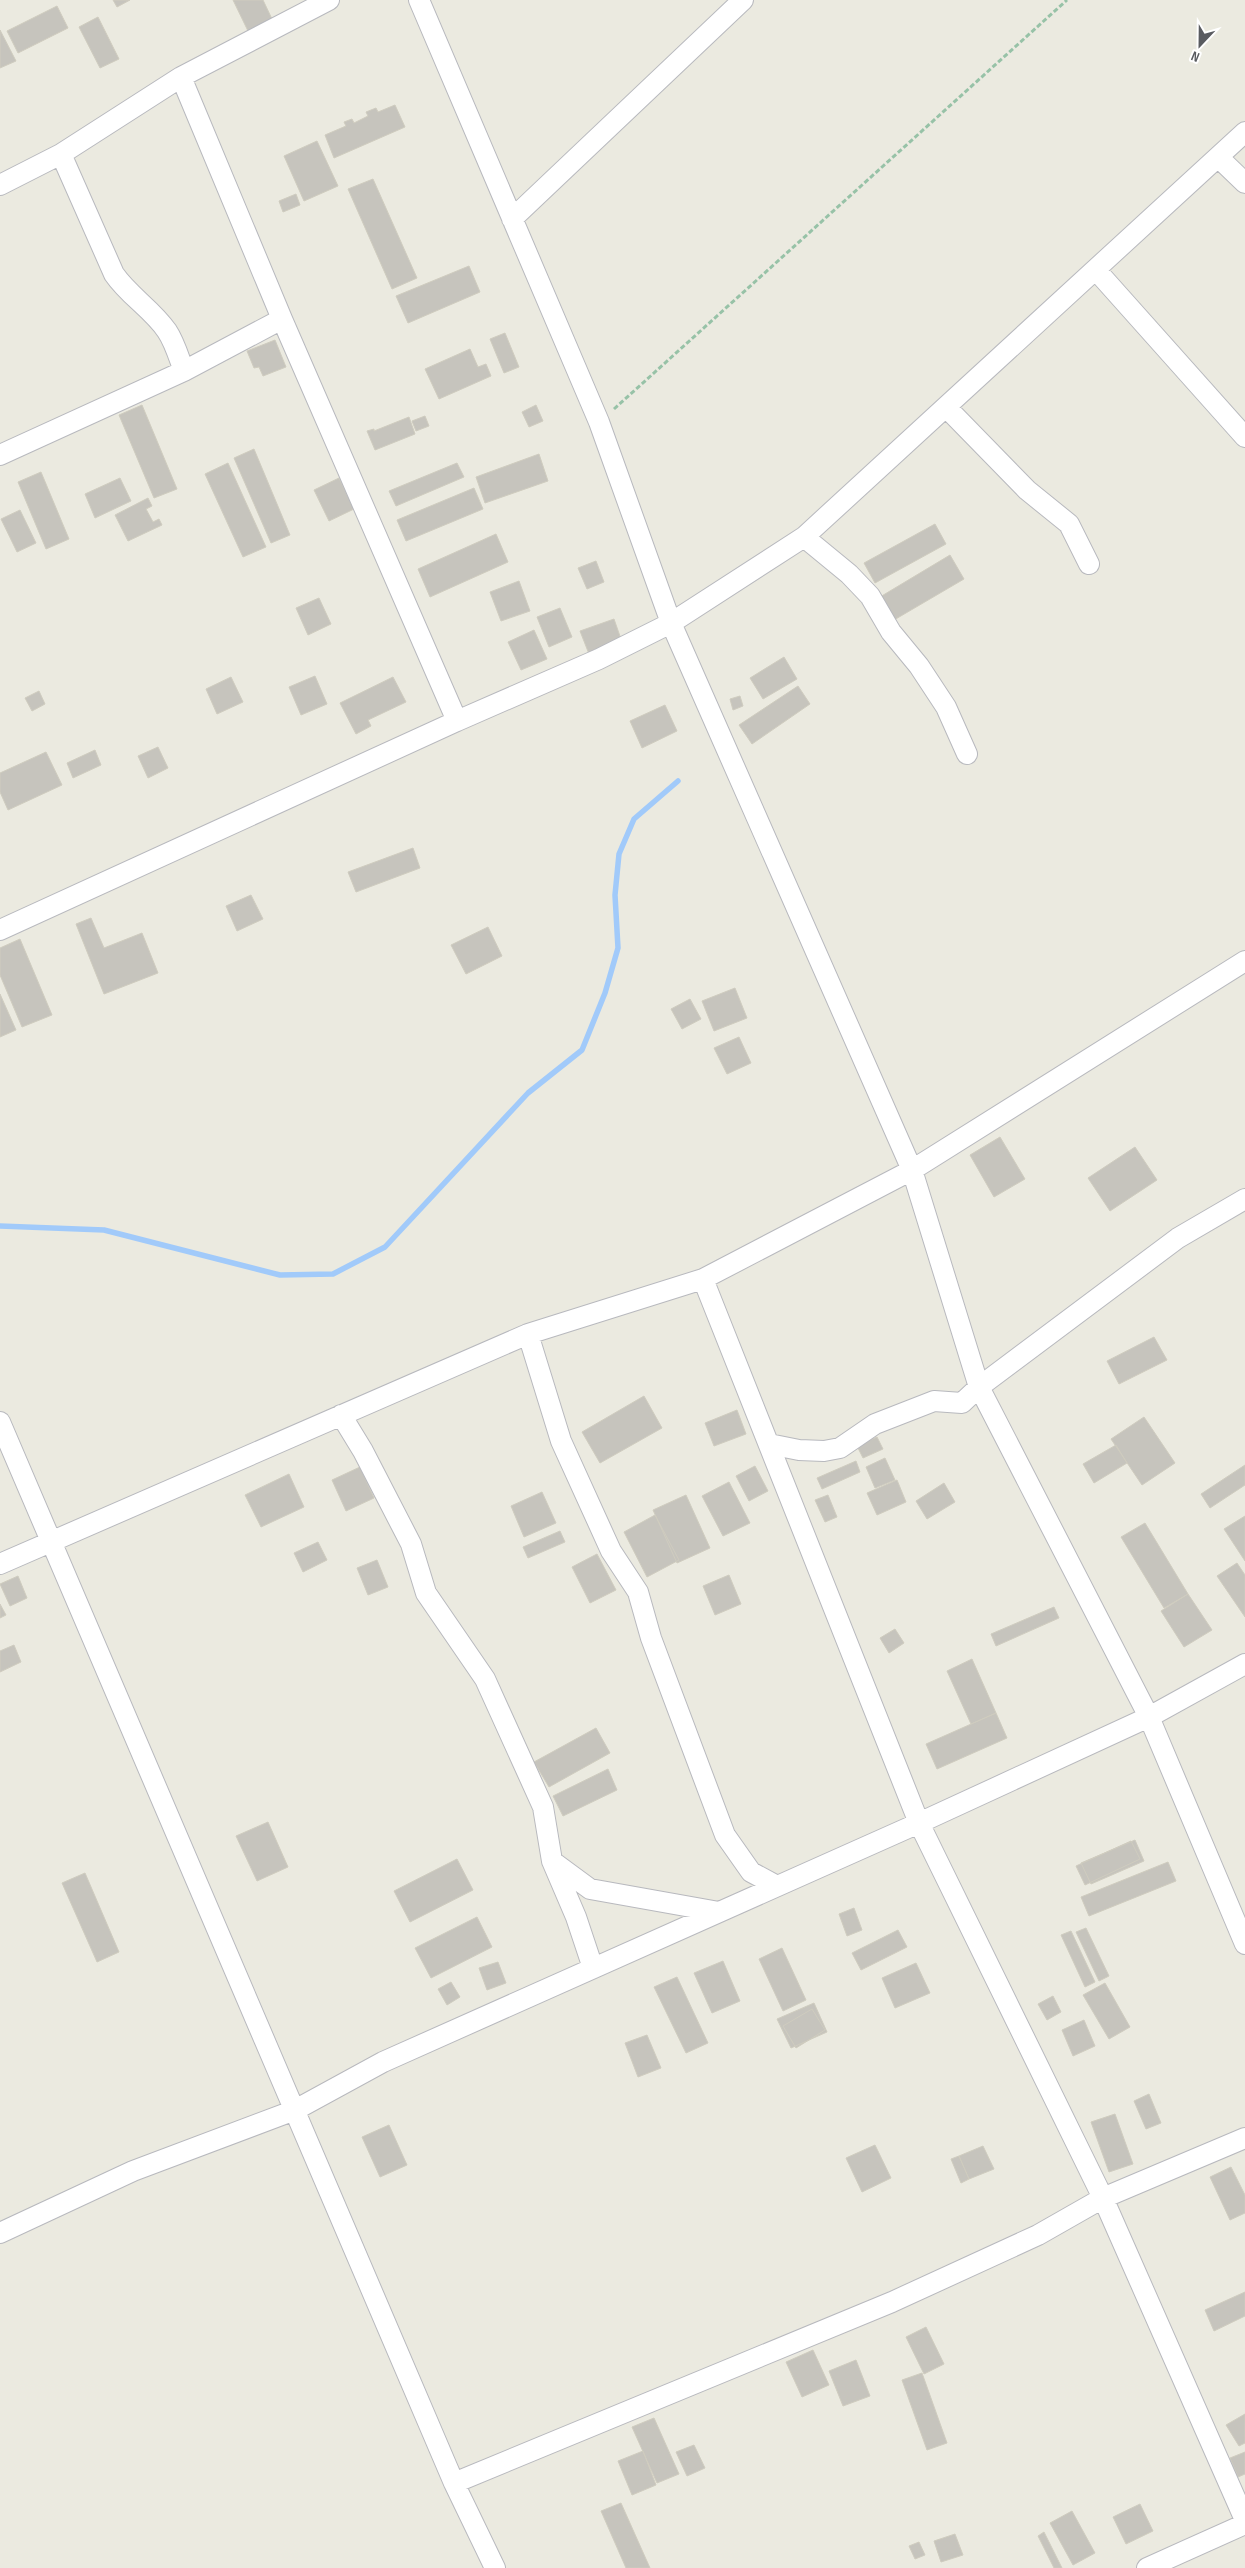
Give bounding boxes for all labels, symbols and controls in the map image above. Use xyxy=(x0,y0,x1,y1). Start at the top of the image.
north arrow xyxy=(1175,20,1225,70)
text: N xyxy=(1189,47,1202,66)

